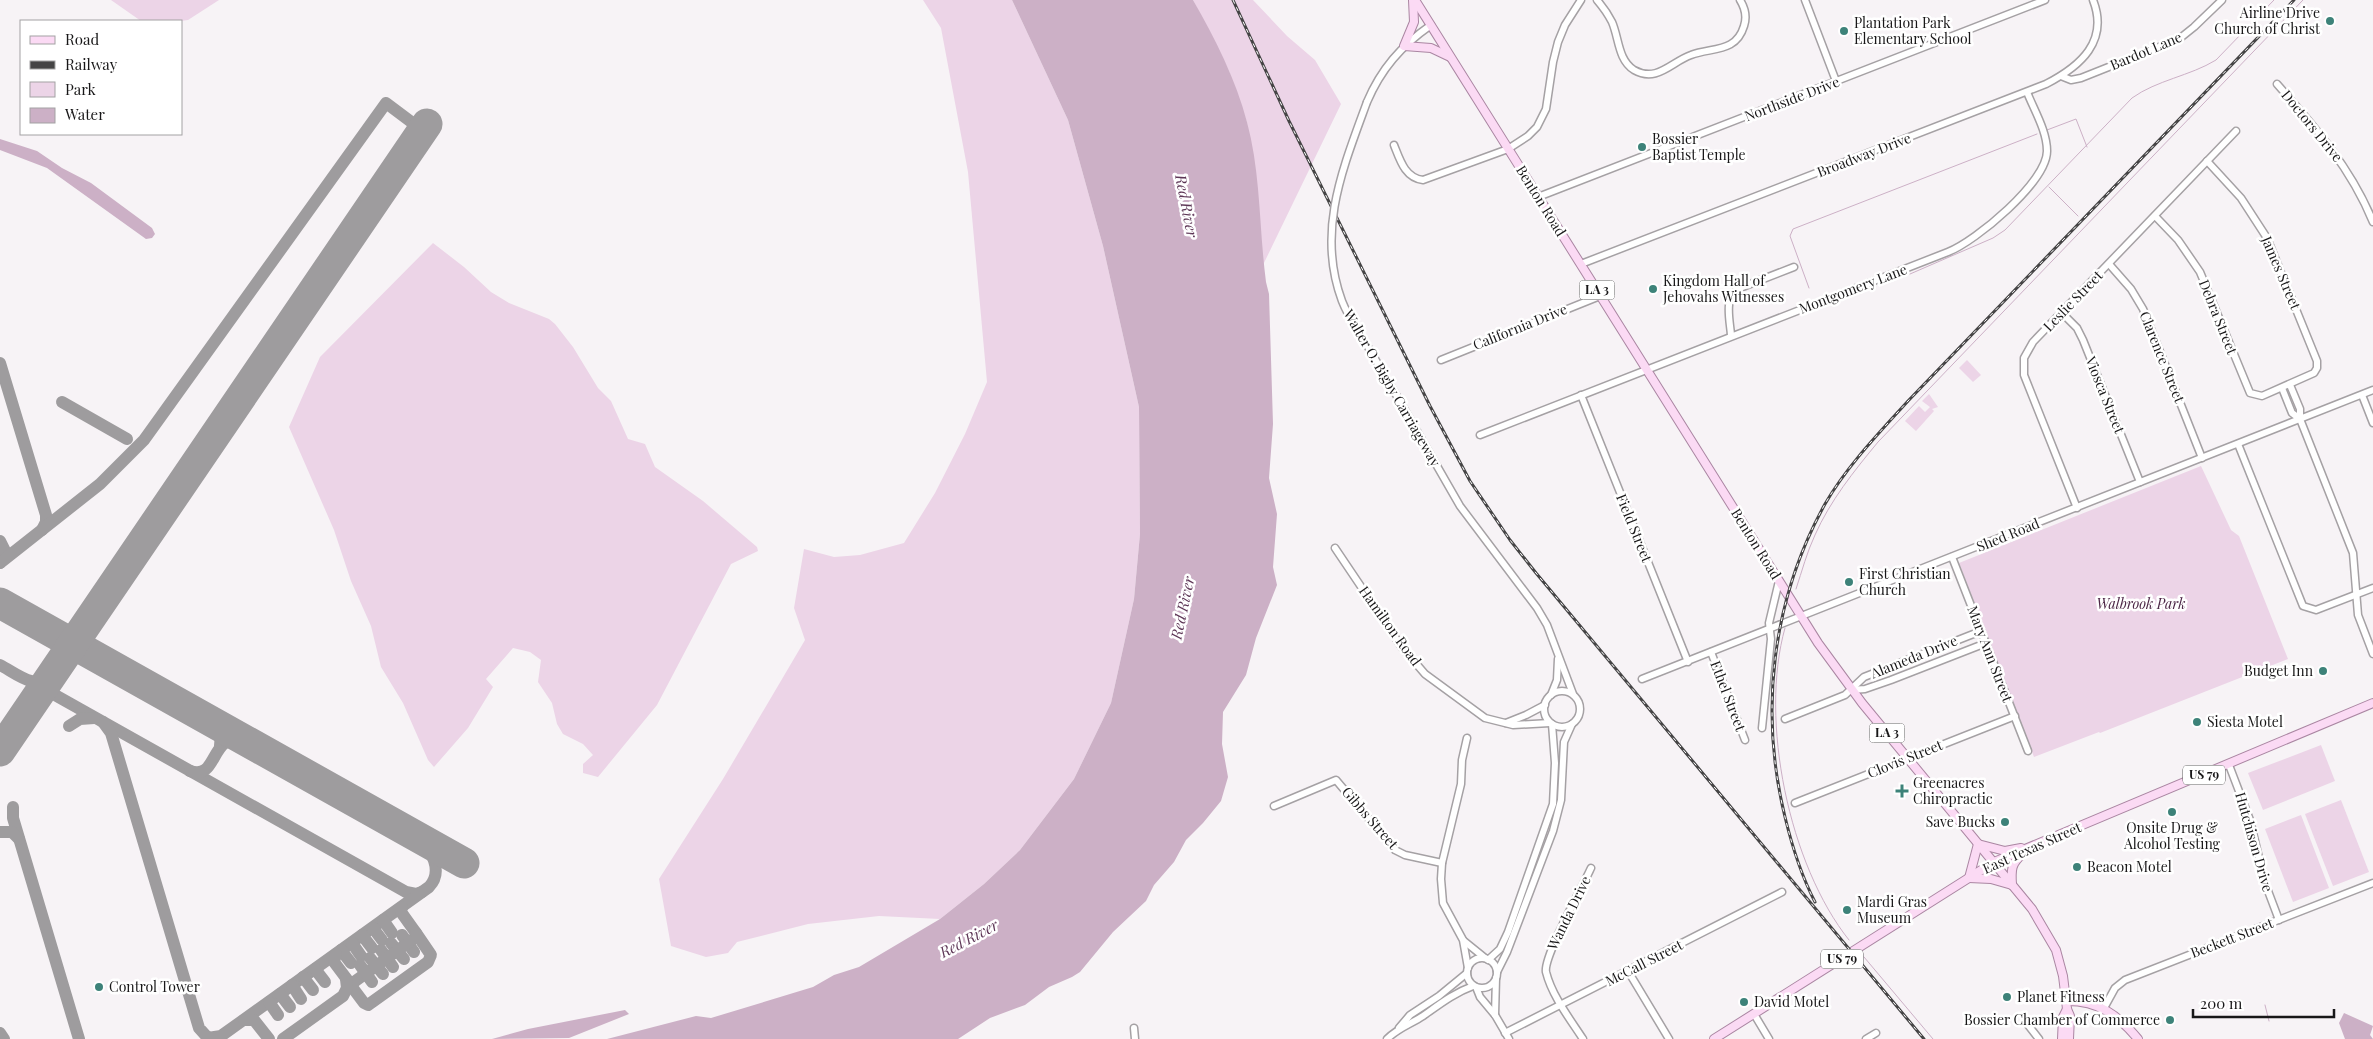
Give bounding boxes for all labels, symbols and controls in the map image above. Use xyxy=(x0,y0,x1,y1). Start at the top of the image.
place label: Airline Drive Church of Christ xyxy=(2214,3,2321,38)
place label: Plantation Park Elementary School xyxy=(1854,13,1972,48)
marker: Airline Drive Church of Christ xyxy=(2324,15,2336,27)
legend xyxy=(20,20,182,135)
marker: Plantation Park Elementary School xyxy=(1838,25,1850,37)
street label: Bardot Lane xyxy=(2107,27,2185,74)
text: Road xyxy=(65,29,99,49)
text: Railway xyxy=(65,54,118,74)
street label: Northside Drive xyxy=(1742,72,1842,125)
text: Park xyxy=(65,79,97,99)
street label: Doctors Drive xyxy=(2277,86,2347,166)
text: Water xyxy=(64,104,105,124)
street label: Broadway Drive xyxy=(1814,128,1914,181)
place label: Bossier Baptist Temple xyxy=(1652,129,1746,164)
marker: Bossier Baptist Temple xyxy=(1636,141,1648,153)
street label: Benton Road xyxy=(1512,162,1571,240)
water label: Red River xyxy=(1171,172,1203,240)
street label: James Street xyxy=(2257,232,2306,313)
street label: Montgomery Lane xyxy=(1796,259,1910,318)
street label: Leslie Street xyxy=(2039,265,2107,335)
place label: Kingdom Hall of Jehovahs Witnesses xyxy=(1662,271,1784,306)
street label: Debra Street xyxy=(2195,277,2242,358)
road number: LA 3 xyxy=(1580,280,1614,300)
marker: Kingdom Hall of Jehovahs Witnesses xyxy=(1647,283,1659,295)
street label: California Drive xyxy=(1470,299,1570,354)
street label: Walter O. Bigby Carriageway xyxy=(1339,305,1445,470)
street label: Clarence Street xyxy=(2135,308,2190,406)
street label: Viosca Street xyxy=(2081,353,2130,437)
street label: Field Street xyxy=(1612,491,1657,566)
street label: Benton Road xyxy=(1727,505,1786,583)
street label: Shed Road xyxy=(1973,513,2042,556)
place label: First Christian Church xyxy=(1859,564,1951,599)
water label: Red River xyxy=(1165,574,1199,642)
marker: First Christian Church xyxy=(1843,576,1855,588)
street label: Hamilton Road xyxy=(1355,582,1426,669)
park label: Walbrook Park xyxy=(2097,594,2185,613)
street label: Mary Ann Street xyxy=(1963,603,2018,706)
street label: Alameda Drive xyxy=(1867,630,1960,683)
street label: Ethel Street xyxy=(1706,658,1751,735)
place label: Budget Inn xyxy=(2244,661,2314,680)
marker: Budget Inn xyxy=(2317,665,2329,677)
place label: Siesta Motel xyxy=(2207,712,2283,731)
marker: Siesta Motel xyxy=(2191,716,2203,728)
road number: LA 3 xyxy=(1870,724,1904,742)
street label: Clovis Street xyxy=(1864,734,1946,782)
road number: US 79 xyxy=(2183,766,2225,784)
place label: Greenacres Chiropractic xyxy=(1913,773,1993,808)
street label: Gibbs Street xyxy=(1338,782,1404,854)
marker: Greenacres Chiropractic xyxy=(1895,784,1909,798)
street label: Hutchison Drive xyxy=(2231,790,2278,894)
marker: Onsite Drug & Alcohol Testing xyxy=(2166,806,2178,818)
place label: Save Bucks xyxy=(1926,812,1995,831)
marker: Save Bucks xyxy=(1999,816,2011,828)
street label: East Texas Street xyxy=(1979,817,2085,878)
place label: Onsite Drug & Alcohol Testing xyxy=(2123,818,2221,853)
place label: Beacon Motel xyxy=(2087,857,2172,876)
marker: Beacon Motel xyxy=(2071,861,2083,873)
street label: Wanda Drive xyxy=(1542,873,1595,954)
place label: Mardi Gras Museum xyxy=(1857,892,1927,927)
marker: Mardi Gras Museum xyxy=(1841,904,1853,916)
street label: Beckett Street xyxy=(2188,913,2277,962)
water label: Red River xyxy=(935,914,1002,962)
street label: McCall Street xyxy=(1602,934,1687,990)
road number: US 79 xyxy=(1821,950,1863,969)
place label: Control Tower xyxy=(109,977,201,996)
marker: Control Tower xyxy=(93,981,105,993)
scale bar xyxy=(2193,986,2334,1018)
place label: Planet Fitness xyxy=(2017,987,2105,1006)
marker: Planet Fitness xyxy=(2001,991,2013,1003)
place label: David Motel xyxy=(1754,992,1829,1011)
text: 200 m xyxy=(2200,993,2243,1013)
marker: David Motel xyxy=(1738,996,1750,1008)
place label: Bossier Chamber of Commerce xyxy=(1964,1010,2160,1029)
marker: Bossier Chamber of Commerce xyxy=(2164,1014,2176,1026)

